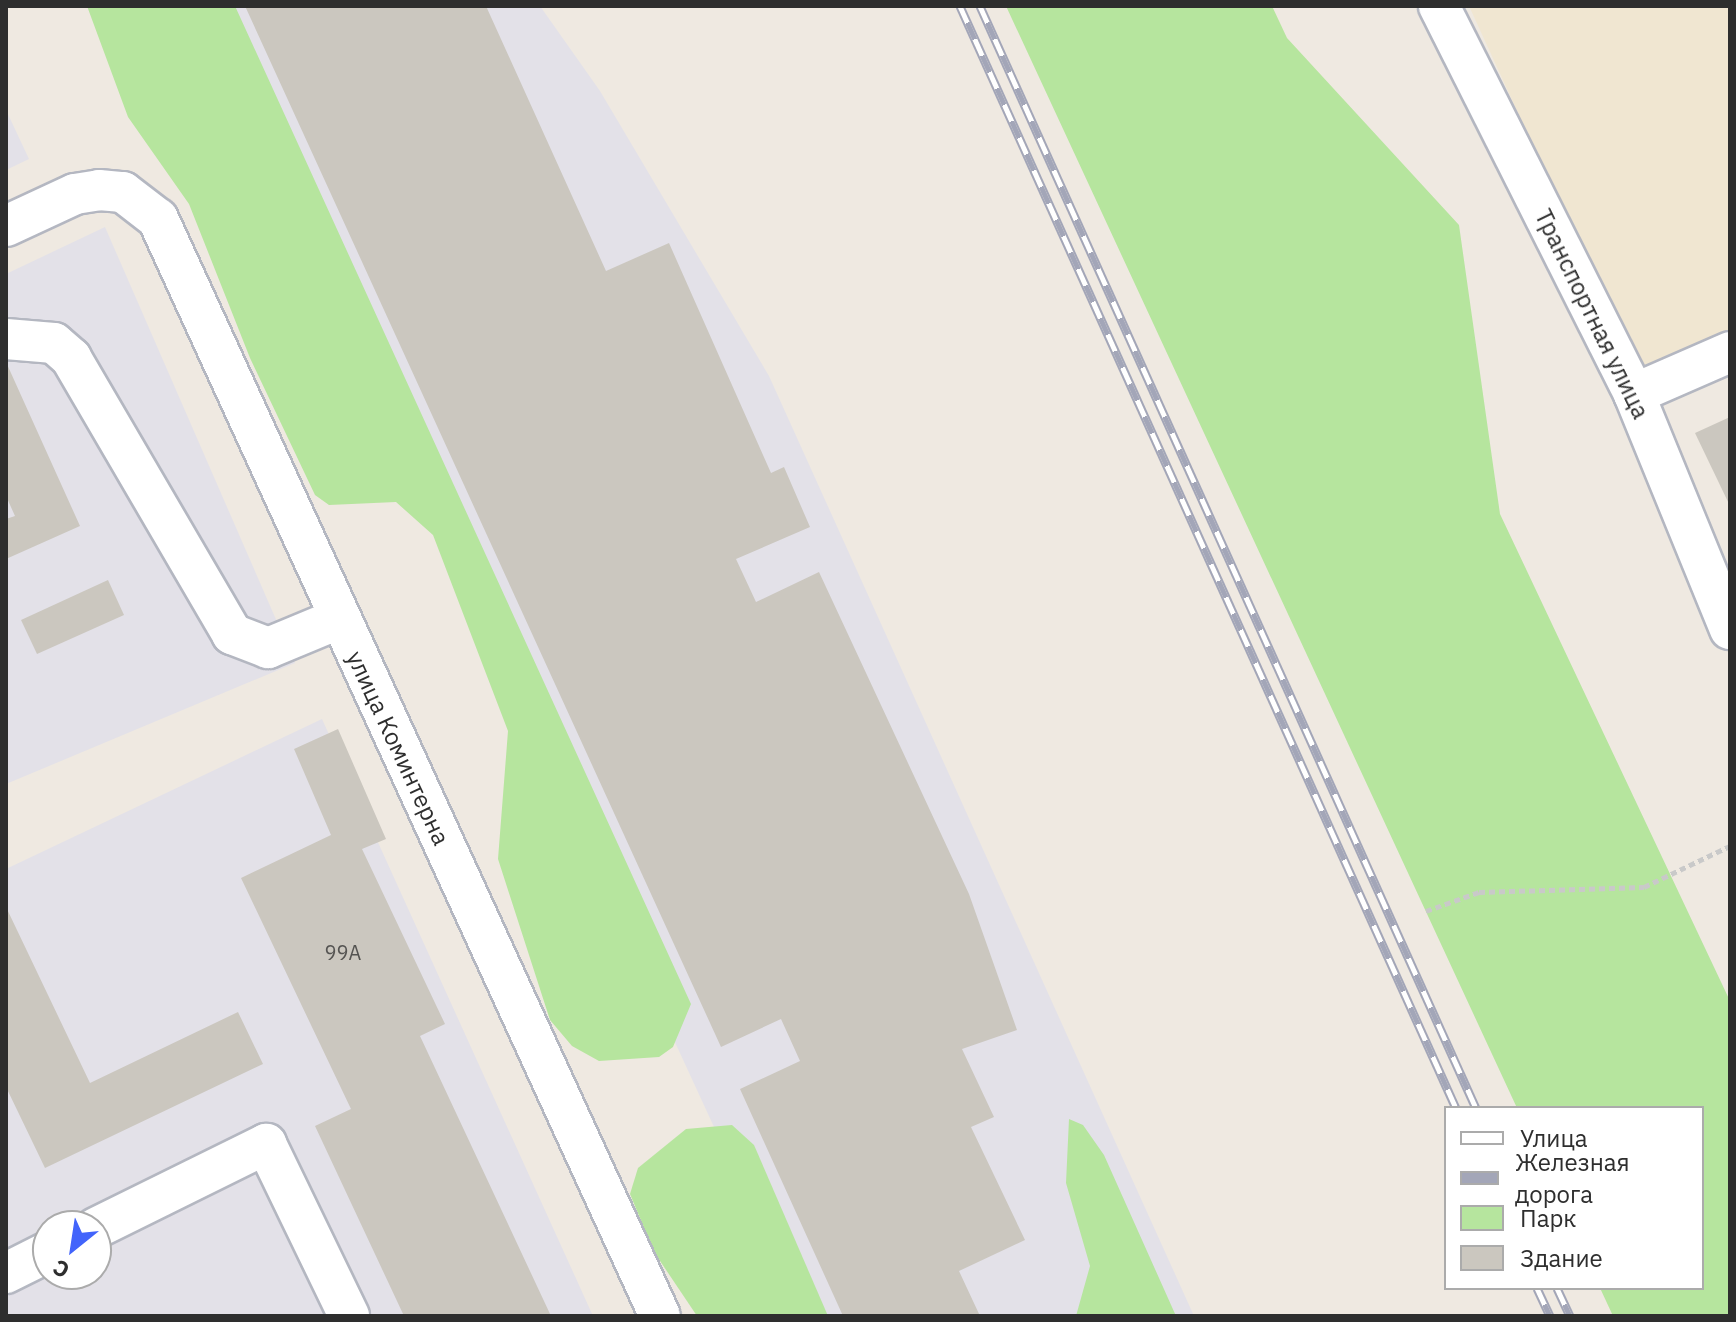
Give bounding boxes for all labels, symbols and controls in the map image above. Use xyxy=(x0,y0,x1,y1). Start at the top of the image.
street label: Транспортная улица xyxy=(1529,204,1655,424)
street label: улица Коминтерна xyxy=(340,646,456,850)
house number: 99А xyxy=(325,940,361,964)
legend xyxy=(1444,1106,1704,1290)
text: Улица xyxy=(1520,1122,1588,1154)
text: Железная дорога xyxy=(1515,1146,1630,1210)
text: Парк xyxy=(1520,1202,1577,1234)
north arrow xyxy=(32,1210,112,1290)
text: Здание xyxy=(1520,1242,1603,1274)
text: С xyxy=(47,1253,74,1286)

